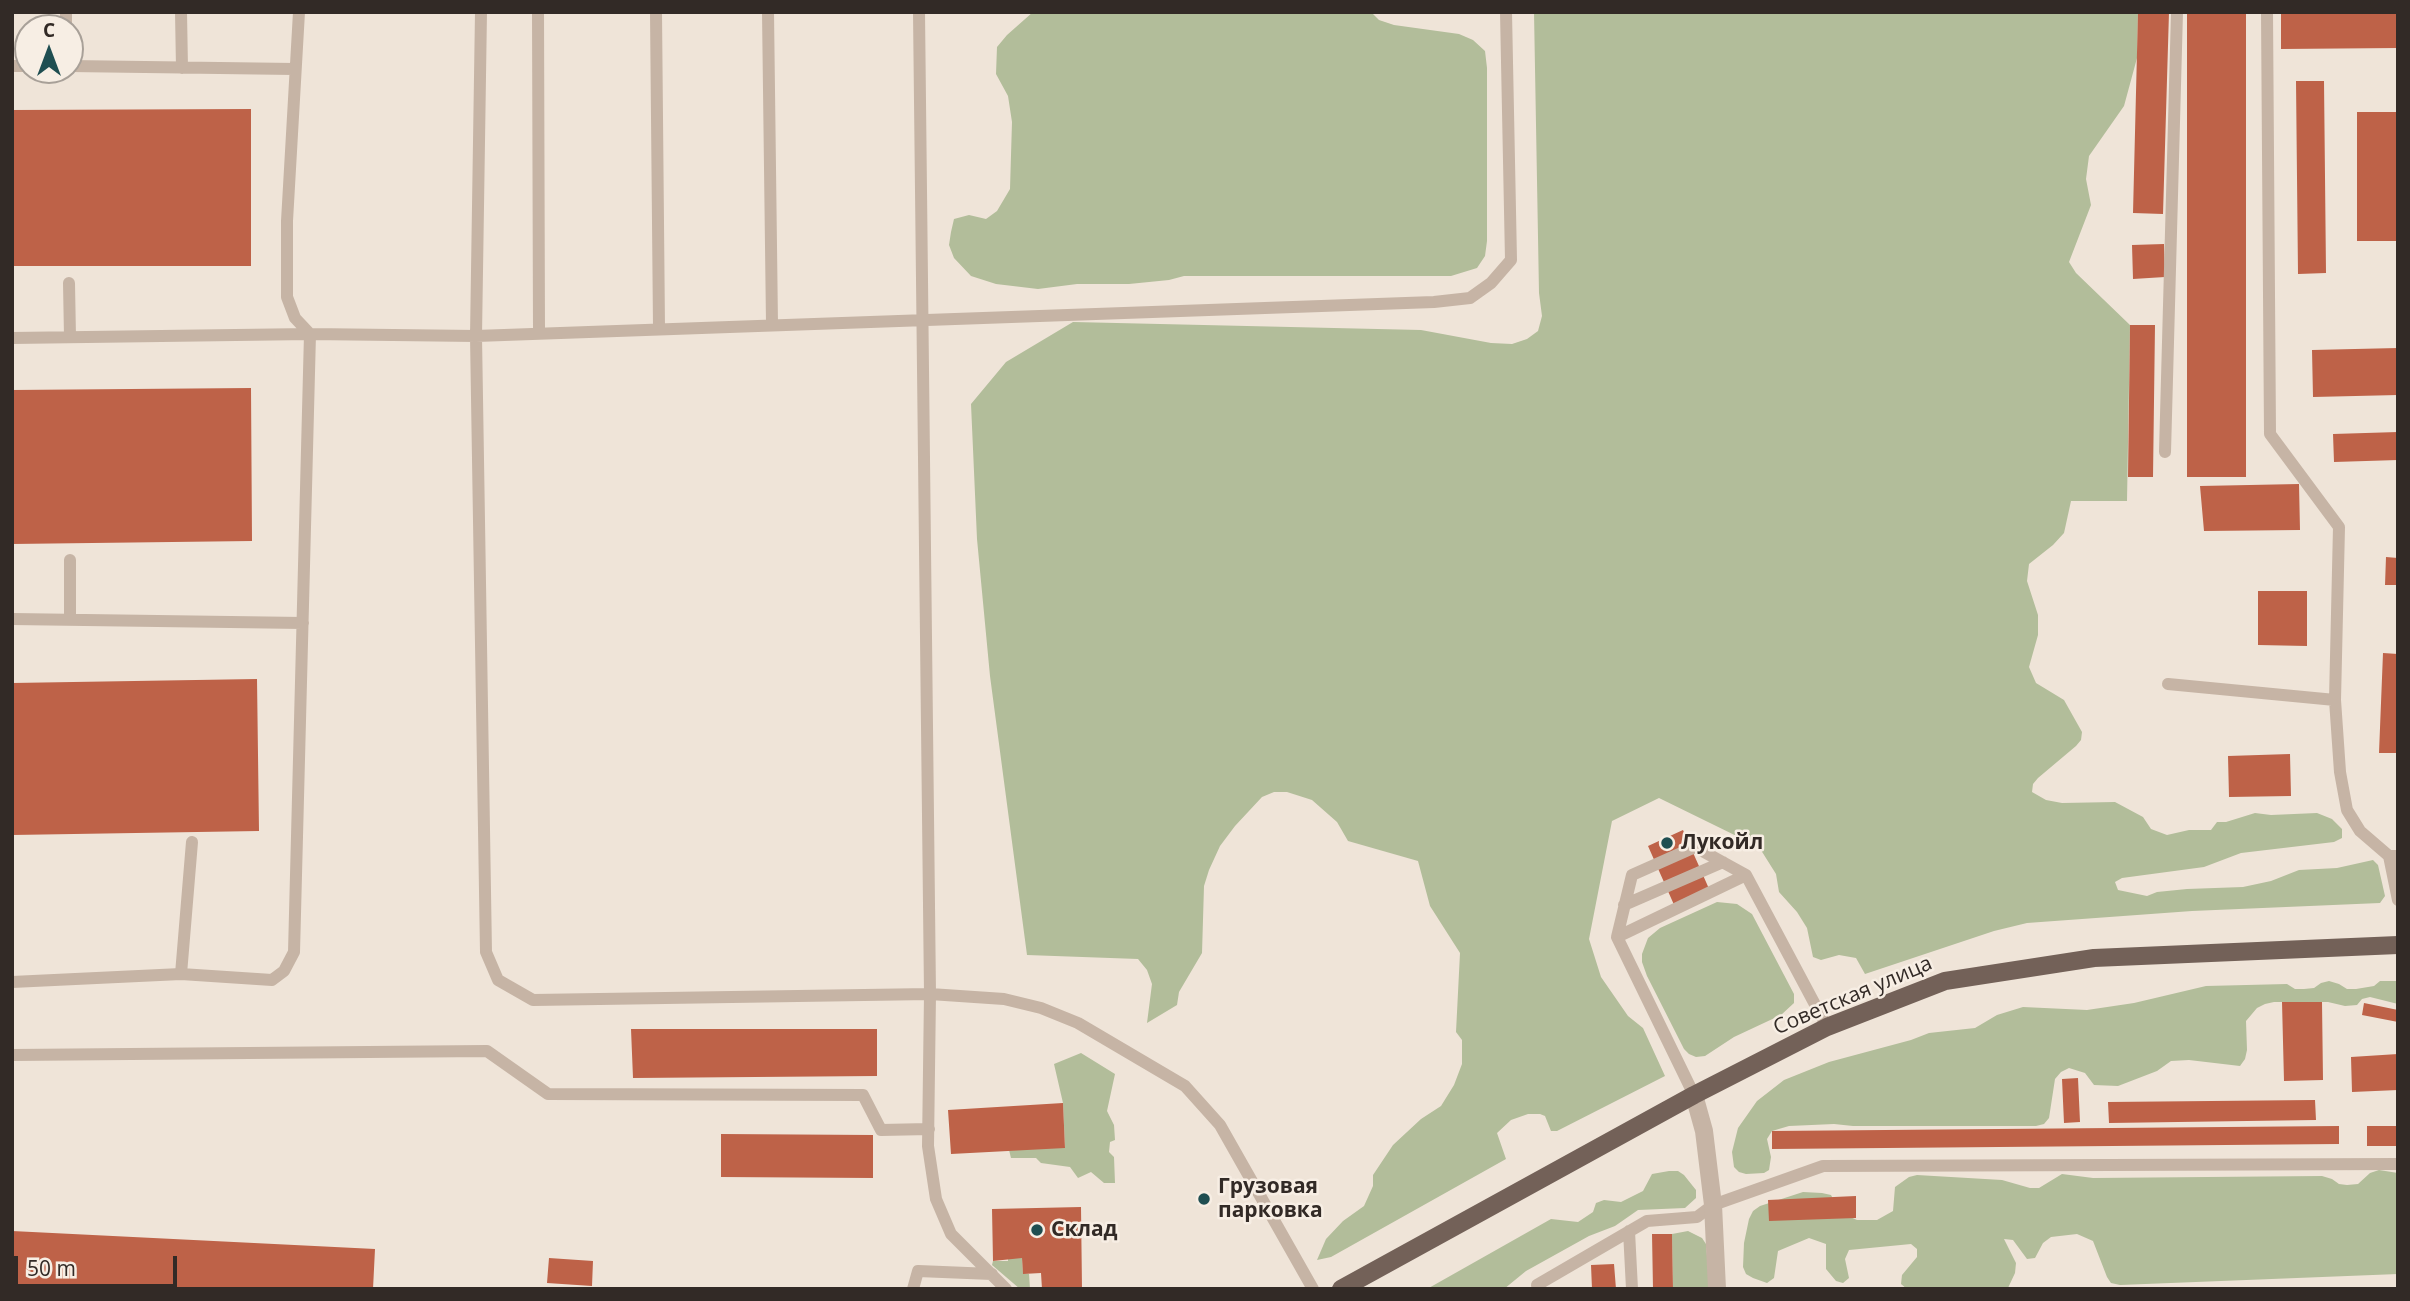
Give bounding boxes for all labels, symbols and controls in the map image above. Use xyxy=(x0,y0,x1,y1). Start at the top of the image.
north arrow xyxy=(14,14,84,84)
text: С xyxy=(43,17,55,43)
place label: Лукойл xyxy=(1681,830,1763,856)
marker: Лукойл xyxy=(1659,835,1675,851)
street label: Советская улица xyxy=(1770,951,1936,1041)
place label: Грузовая парковка xyxy=(1218,1174,1323,1224)
marker: Грузовая парковка xyxy=(1196,1191,1212,1207)
place label: Склад xyxy=(1051,1217,1118,1243)
marker: Склад xyxy=(1029,1222,1045,1238)
scale bar xyxy=(18,1242,180,1286)
text: 50 m xyxy=(27,1254,76,1282)

